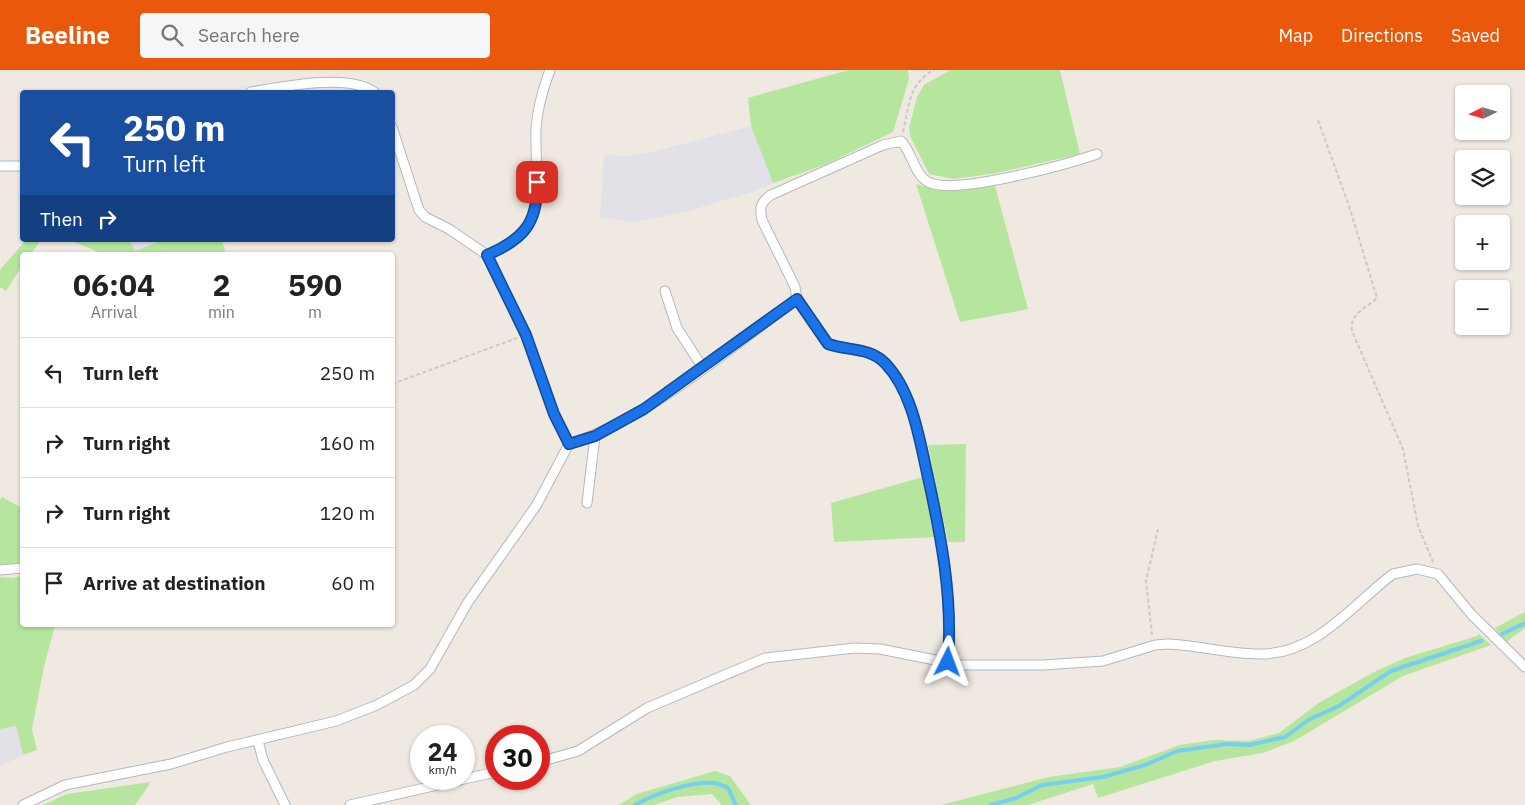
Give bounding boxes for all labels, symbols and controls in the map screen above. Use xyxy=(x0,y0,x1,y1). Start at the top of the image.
search box xyxy=(140,13,490,58)
text: Beeline xyxy=(25,19,110,51)
icon: search xyxy=(158,21,186,49)
text: Search here xyxy=(198,23,300,47)
text: Map xyxy=(1278,24,1313,47)
text: Directions xyxy=(1341,24,1423,47)
text: Saved xyxy=(1451,24,1500,47)
north arrow xyxy=(1455,85,1510,140)
map controls xyxy=(1455,85,1510,335)
text: 250 m xyxy=(123,105,226,151)
icon: left xyxy=(40,110,105,175)
text: Turn left xyxy=(123,149,206,178)
button: layers xyxy=(1455,150,1510,205)
pin xyxy=(516,161,558,203)
icon: arrive xyxy=(523,168,551,196)
icon: right xyxy=(93,205,121,233)
text: Then xyxy=(40,207,83,231)
button: + xyxy=(1455,215,1510,270)
text: 06:04 xyxy=(73,265,155,304)
text: 2 xyxy=(212,265,230,304)
text: 590 xyxy=(288,265,342,304)
button: − xyxy=(1455,280,1510,335)
text: Arrival xyxy=(91,302,137,322)
text: min xyxy=(208,302,235,322)
text: m xyxy=(308,302,322,322)
icon: left xyxy=(40,359,68,387)
text: Turn left xyxy=(83,361,159,385)
text: 250 m xyxy=(320,361,375,385)
icon: right xyxy=(40,429,68,457)
text: Turn right xyxy=(83,431,170,455)
text: 160 m xyxy=(320,431,375,455)
icon: right xyxy=(40,499,68,527)
text: Turn right xyxy=(83,501,170,525)
text: 120 m xyxy=(320,501,375,525)
icon: arrive xyxy=(40,569,68,597)
text: Arrive at destination xyxy=(83,571,266,595)
text: 60 m xyxy=(331,571,375,595)
position arrow xyxy=(921,635,973,687)
speed limit sign: 30 xyxy=(485,725,550,790)
text: 24 xyxy=(427,735,458,768)
text: km/h xyxy=(428,762,457,777)

